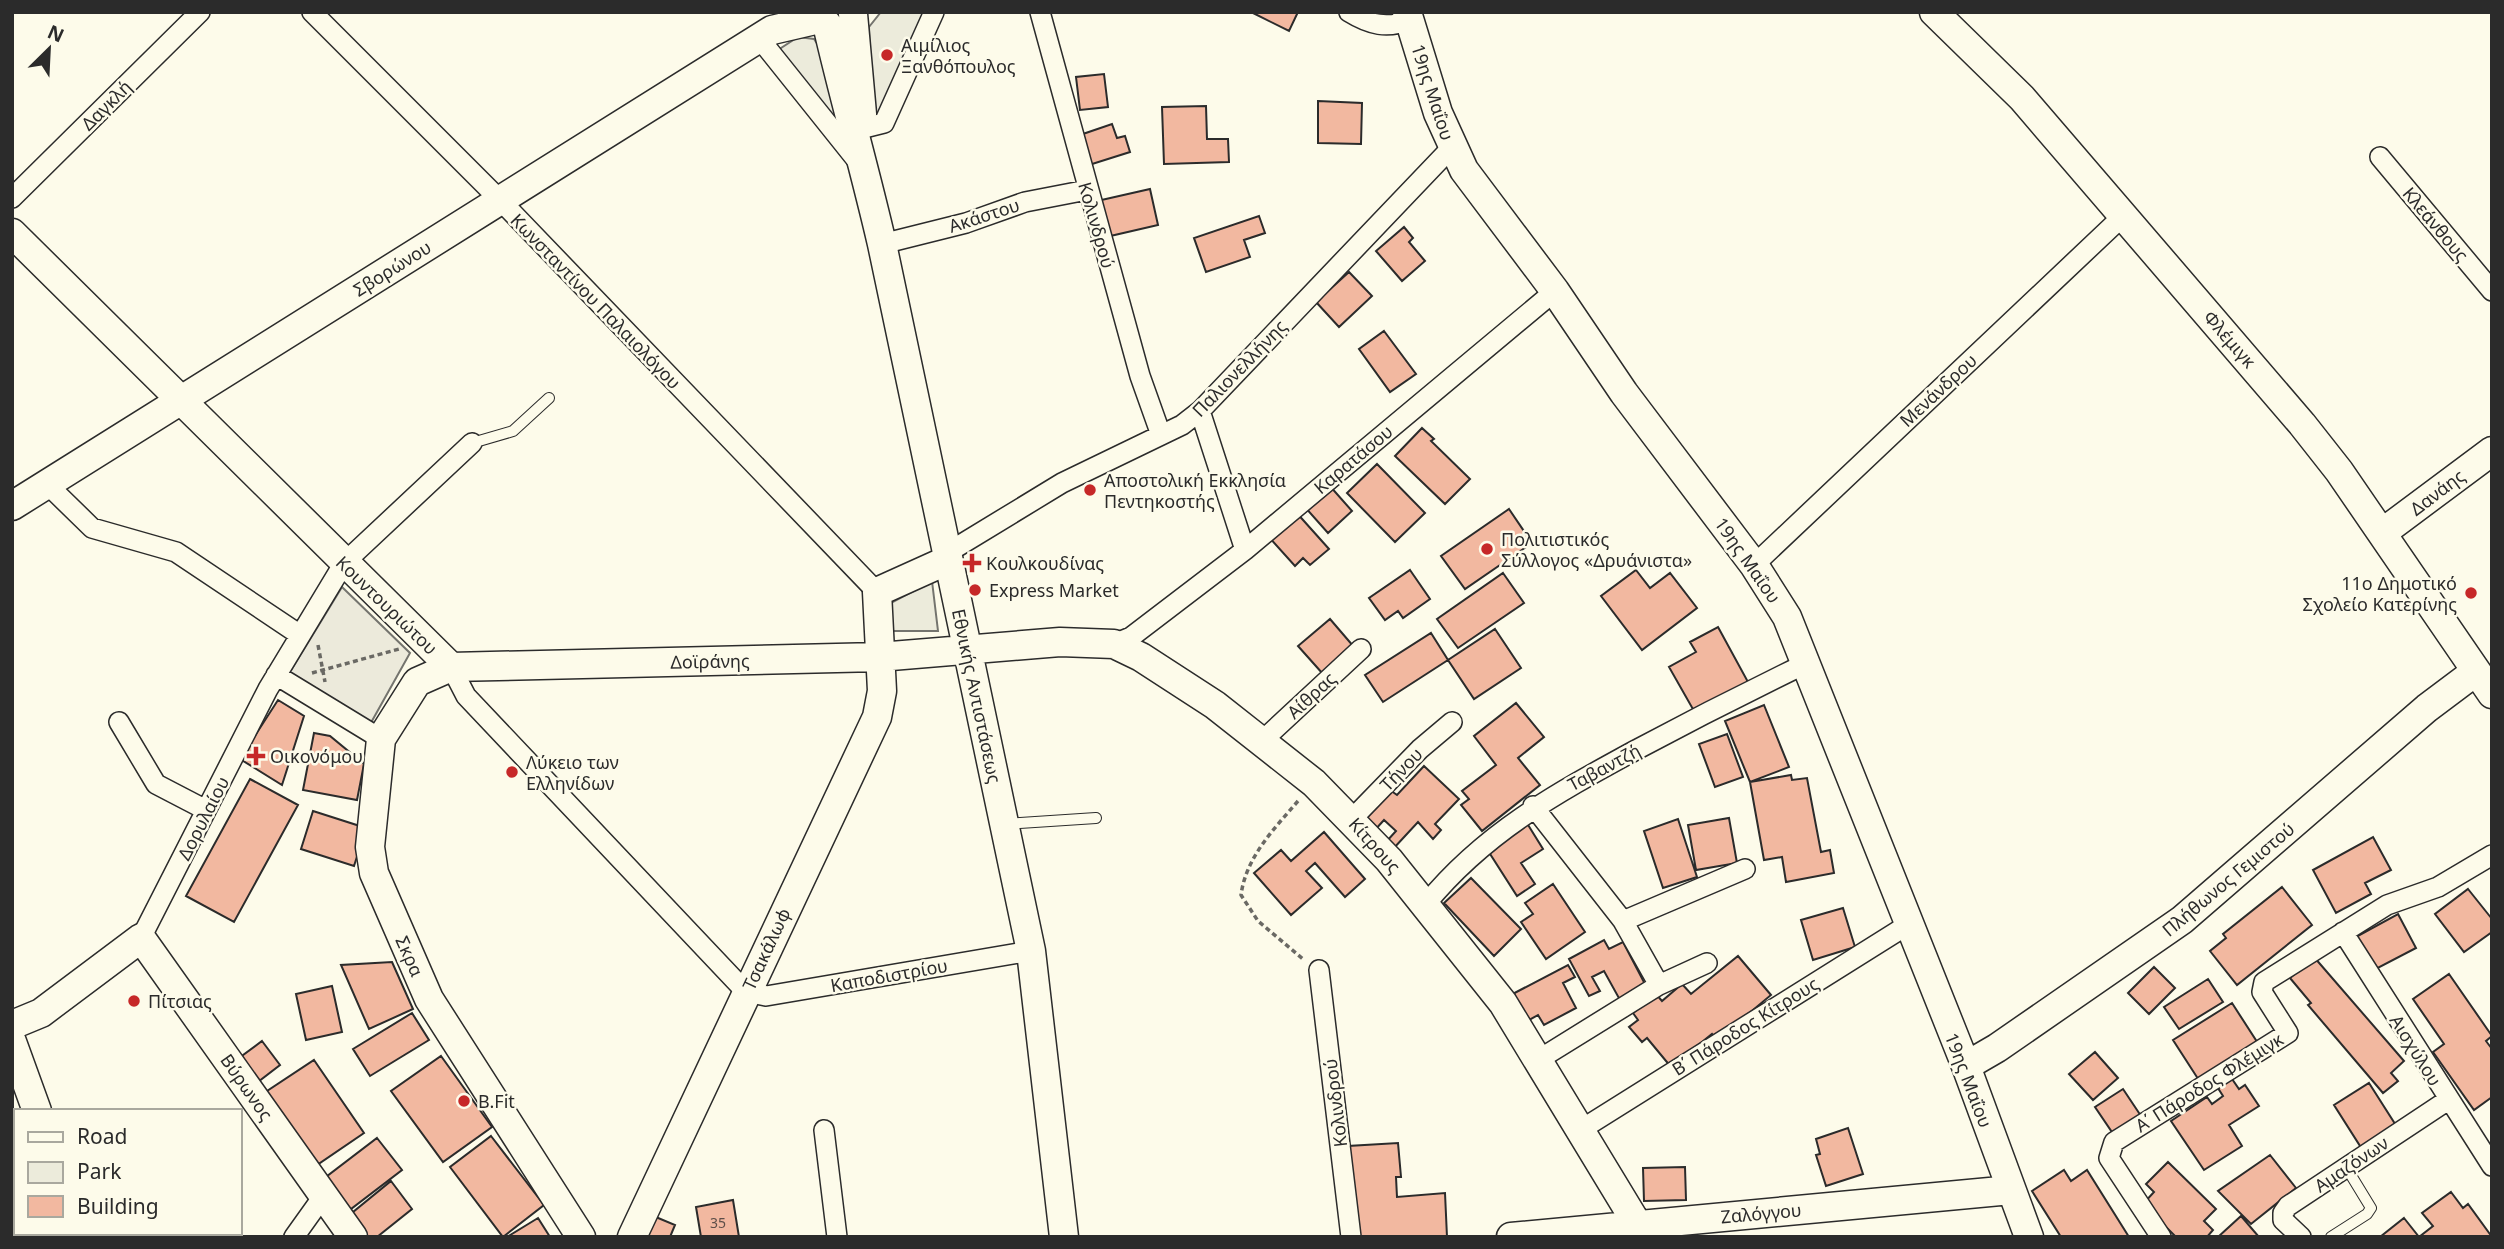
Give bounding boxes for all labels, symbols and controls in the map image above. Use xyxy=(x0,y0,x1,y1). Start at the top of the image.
north arrow xyxy=(14,14,84,84)
text: N xyxy=(44,18,68,48)
place label: Αιμίλιος Ξανθόπουλος xyxy=(901,33,1016,78)
street label: 19ης Μαΐου xyxy=(1406,41,1460,143)
marker: Αιμίλιος Ξανθόπουλος xyxy=(879,47,895,63)
street label: Δαγκλή xyxy=(76,75,136,135)
street label: Κολινδρού xyxy=(1073,179,1121,271)
street label: Κλεάνθους xyxy=(2398,182,2474,266)
street label: Ακάστου xyxy=(945,192,1023,238)
street label: Κωνσταντίνου Παλαιολόγου xyxy=(506,208,686,394)
street label: Σβορώνου xyxy=(348,235,436,301)
street label: Φλέμιγκ xyxy=(2198,305,2262,373)
street label: Παλιονελλήνης xyxy=(1187,314,1292,422)
street label: Μενάνδρου xyxy=(1894,348,1982,432)
street label: Καρατάσου xyxy=(1309,419,1397,499)
street label: Δανάης xyxy=(2405,463,2469,520)
place label: Αποστολική Εκκλησία Πεντηκοστής xyxy=(1104,468,1286,513)
marker: Αποστολική Εκκλησία Πεντηκοστής xyxy=(1082,482,1098,498)
street label: 19ης Μαΐου xyxy=(1710,512,1786,608)
place label: Πολιτιστικός Σύλλογος «Δρυάνιστα» xyxy=(1501,527,1692,572)
marker: Πολιτιστικός Σύλλογος «Δρυάνιστα» xyxy=(1479,541,1495,557)
street label: Κουντουριώτου xyxy=(331,550,443,660)
place label: Κουλκουδίνας xyxy=(986,551,1104,575)
marker: Κουλκουδίνας xyxy=(964,555,980,571)
place label: 11ο Δημοτικό Σχολείο Κατερίνης xyxy=(2303,571,2457,616)
place label: Express Market xyxy=(989,578,1119,602)
marker: Express Market xyxy=(967,582,983,598)
marker: 11ο Δημοτικό Σχολείο Κατερίνης xyxy=(2463,585,2479,601)
street label: Εθνικής Αντιστάσεως xyxy=(947,607,1007,786)
street label: Δοϊράνης xyxy=(670,648,750,674)
street label: Αίθρας xyxy=(1281,666,1341,724)
street label: Ταβαντζή xyxy=(1563,738,1645,796)
street label: Τήνου xyxy=(1374,742,1428,796)
place label: Οικονόμου xyxy=(270,744,363,768)
marker: Οικονόμου xyxy=(248,748,264,764)
place label: Λύκειο των Ελληνίδων xyxy=(526,750,619,795)
marker: Λύκειο των Ελληνίδων xyxy=(504,764,520,780)
street label: Δορυλαίου xyxy=(172,772,234,864)
street label: Κίτρους xyxy=(1344,812,1406,878)
street label: Πλήθωνος Γεμιστού xyxy=(2157,817,2299,941)
street label: Τσακάλωφ xyxy=(737,904,795,994)
street label: Σκρα xyxy=(391,932,429,980)
street label: Καποδιστρίου xyxy=(828,953,950,997)
street label: Β΄ Πάροδος Κίτρους xyxy=(1667,971,1823,1081)
place label: Πίτσιας xyxy=(148,989,212,1013)
marker: Πίτσιας xyxy=(126,993,142,1009)
street label: Αισχύλου xyxy=(2385,1010,2447,1090)
street label: Α΄ Πάροδος Φλέμιγκ xyxy=(2130,1027,2288,1137)
street label: 19ης Μαΐου xyxy=(1940,1029,1998,1131)
street label: Βύρωνος xyxy=(215,1049,279,1125)
street label: Κολινδρού xyxy=(1318,1057,1352,1149)
place label: B.Fit xyxy=(478,1089,515,1113)
marker: B.Fit xyxy=(456,1093,472,1109)
legend xyxy=(14,1109,242,1235)
text: Road xyxy=(77,1122,127,1150)
street label: Αμαζόνων xyxy=(2309,1130,2393,1198)
text: Park xyxy=(77,1157,122,1185)
text: Building xyxy=(77,1192,159,1220)
street label: Ζαλόγγου xyxy=(1719,1198,1803,1228)
house number: 35 xyxy=(710,1213,726,1232)

